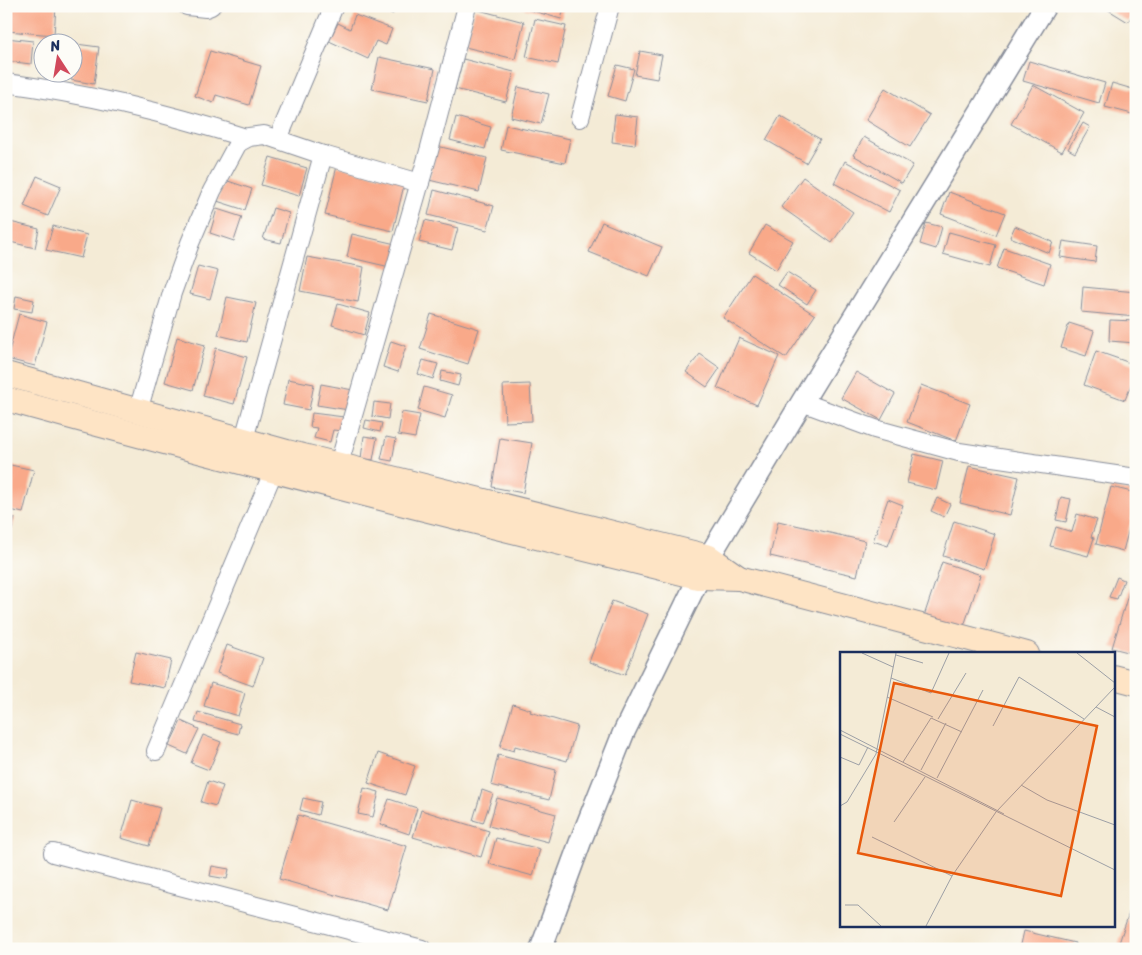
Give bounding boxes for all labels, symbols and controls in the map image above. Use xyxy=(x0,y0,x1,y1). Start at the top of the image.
north arrow xyxy=(32,32,82,82)
text: N xyxy=(47,32,63,59)
inset map xyxy=(840,652,1114,928)

